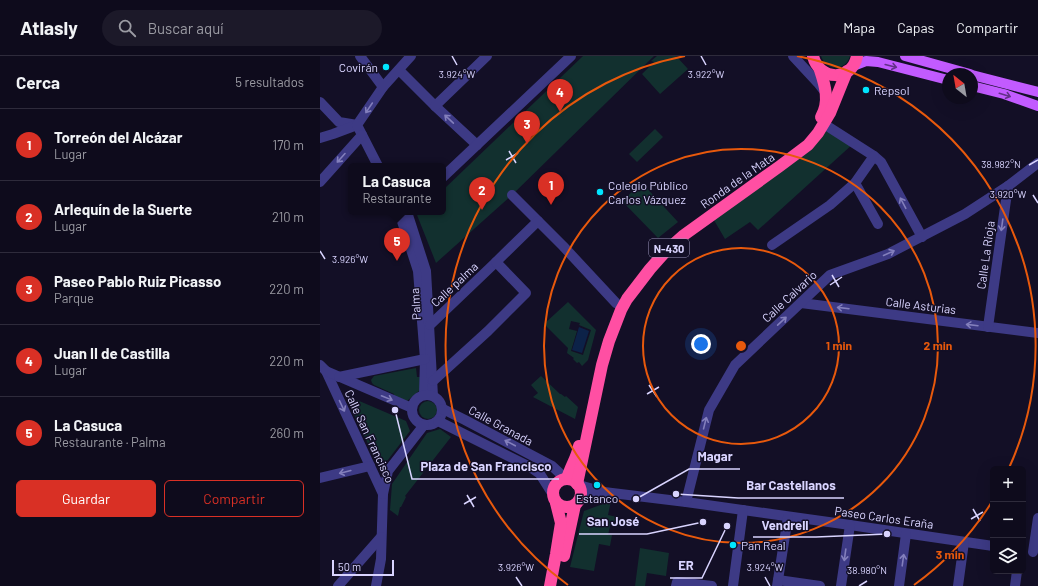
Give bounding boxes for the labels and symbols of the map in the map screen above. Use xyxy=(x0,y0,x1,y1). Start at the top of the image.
place label: Covirán xyxy=(339,60,378,74)
marker: Covirán xyxy=(381,62,391,72)
one-way arrow xyxy=(884,62,897,70)
text: 3.924°W xyxy=(439,68,476,80)
text: 3.922°W xyxy=(688,68,724,80)
north arrow xyxy=(942,68,978,104)
pin: 4 xyxy=(547,79,573,112)
place label: Repsol xyxy=(874,83,909,97)
marker: Repsol xyxy=(861,85,871,95)
one-way arrow xyxy=(999,92,1012,99)
one-way arrow xyxy=(365,102,373,113)
pin: 3 xyxy=(514,111,540,144)
one-way arrow xyxy=(444,115,454,124)
street label: Ronda de la Mata xyxy=(697,149,777,211)
one-way arrow xyxy=(337,153,346,163)
text: 38.982°N xyxy=(981,158,1021,170)
pin: 1 xyxy=(538,172,564,205)
pin: 2 xyxy=(469,177,495,210)
place label: Colegio Público Carlos Vázquez xyxy=(608,178,688,206)
marker: Colegio Público Carlos Vázquez xyxy=(595,187,605,197)
text: 3.920°W xyxy=(990,188,1027,200)
one-way arrow xyxy=(899,197,906,209)
one-way arrow xyxy=(998,218,1006,231)
street label: Calle La Rioja xyxy=(973,220,997,290)
pin: 5 xyxy=(384,228,410,261)
road number: N-430 xyxy=(649,239,689,257)
one-way arrow xyxy=(883,249,895,256)
text: 3.926°W xyxy=(332,253,368,265)
street label: Calle palma xyxy=(428,259,480,309)
street label: Calle Calvario xyxy=(759,267,819,325)
street label: Palma xyxy=(407,288,423,320)
street label: Calle Asturias xyxy=(885,294,957,316)
one-way arrow xyxy=(837,304,850,312)
one-way arrow xyxy=(777,316,787,326)
one-way arrow xyxy=(965,321,978,329)
your location xyxy=(691,334,711,354)
text: 1 min xyxy=(826,338,852,352)
text: 2 min xyxy=(924,338,952,352)
centre of rings xyxy=(734,339,748,353)
street label: Calle San Francisco xyxy=(342,387,398,485)
one-way arrow xyxy=(381,394,393,402)
one-way arrow xyxy=(339,400,346,412)
street label: Calle Granada xyxy=(466,402,536,448)
one-way arrow xyxy=(702,417,710,430)
one-way arrow xyxy=(504,439,516,447)
callout: Magar xyxy=(689,444,740,469)
text: Magar xyxy=(697,448,733,464)
callout: Plaza de San Francisco xyxy=(412,454,559,479)
text: Plaza de San Francisco xyxy=(420,458,552,474)
one-way arrow xyxy=(339,468,352,476)
callout: Bar Castellanos xyxy=(738,473,844,498)
text: Bar Castellanos xyxy=(746,477,836,493)
marker: Estanco xyxy=(592,480,602,490)
place label: Estanco xyxy=(576,491,618,505)
street label: Paseo Carlos Eraña xyxy=(834,503,934,531)
callout: San José xyxy=(579,509,647,534)
callout: Vendrell xyxy=(753,512,816,537)
text: San José xyxy=(587,513,639,529)
text: Vendrell xyxy=(761,517,809,533)
place label: Pan Real xyxy=(741,538,786,552)
marker: Pan Real xyxy=(728,540,738,550)
text: 3 min xyxy=(936,547,964,561)
one-way arrow xyxy=(841,548,849,561)
callout: ER xyxy=(670,553,702,578)
one-way arrow xyxy=(899,554,907,567)
text: ER xyxy=(678,557,694,573)
scale bar xyxy=(332,558,394,577)
text: 3.926°W xyxy=(498,561,534,573)
text: 3.924°W xyxy=(747,561,784,573)
text: 38.980°N xyxy=(847,564,887,576)

